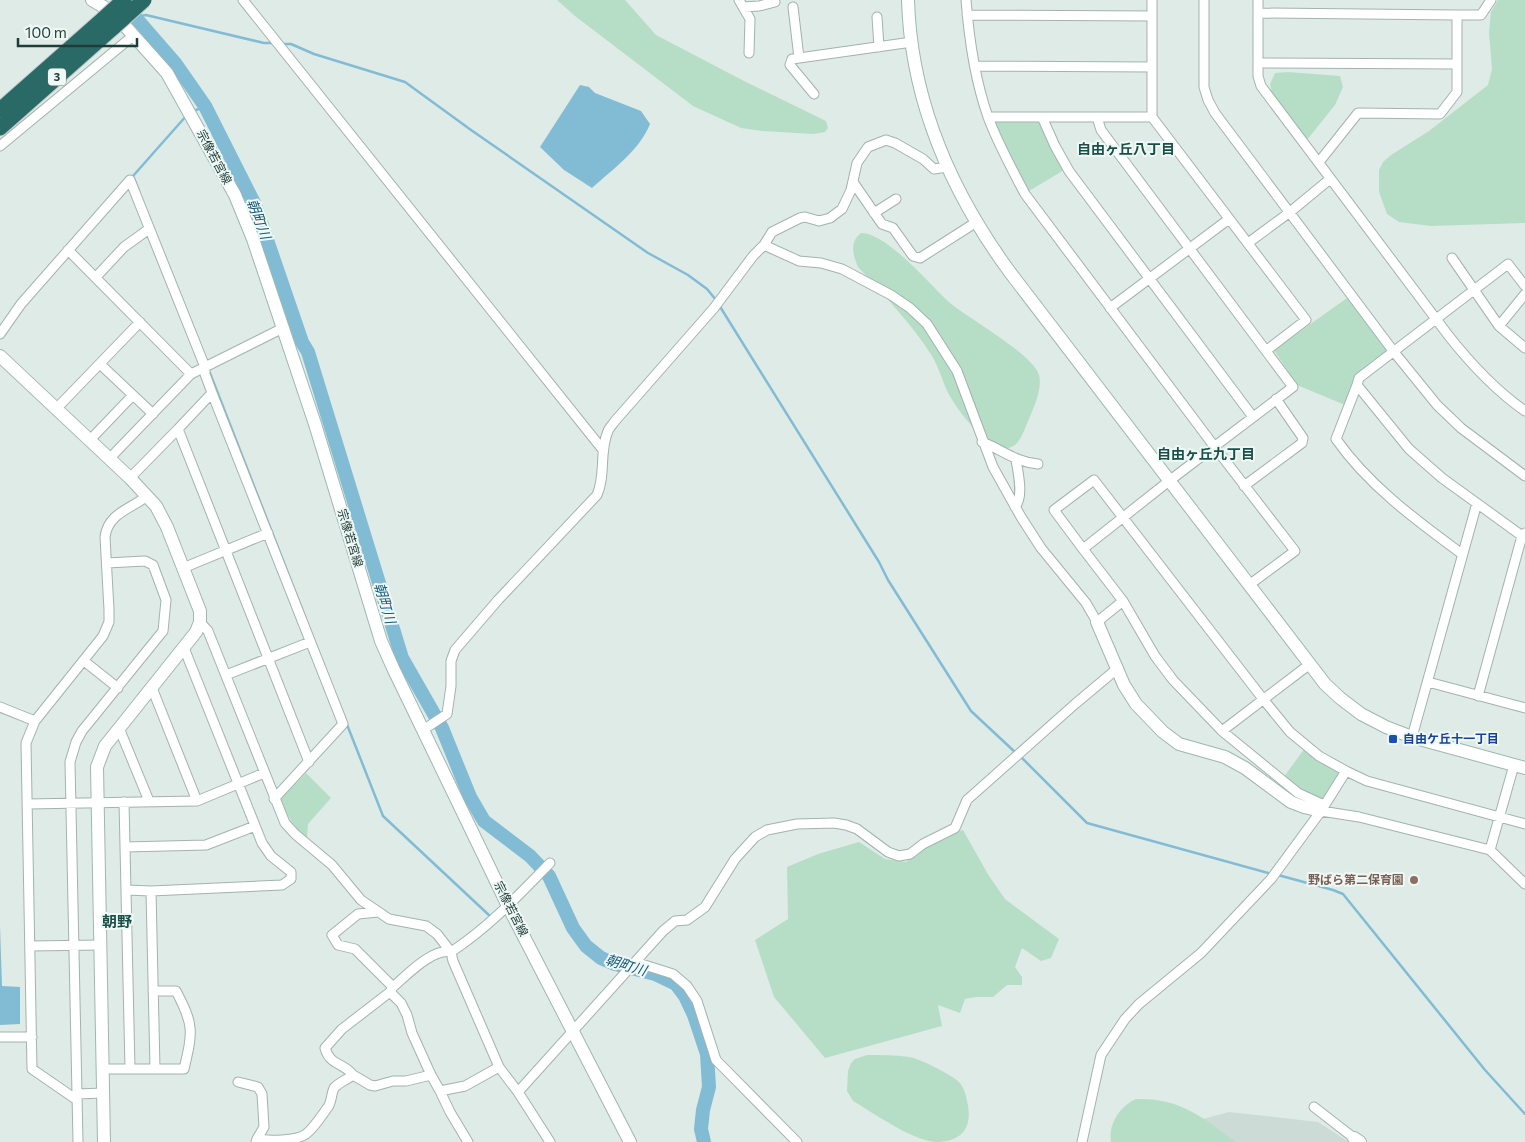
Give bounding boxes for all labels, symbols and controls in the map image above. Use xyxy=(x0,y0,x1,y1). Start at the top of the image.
scale bar xyxy=(18,15,136,47)
text: 100 m xyxy=(25,23,67,41)
road number: 3 xyxy=(48,68,66,86)
street label: 宗像若宮線 xyxy=(195,127,235,186)
district label: 自由ヶ丘八丁目 xyxy=(1077,140,1175,157)
water label: 朝町川 xyxy=(244,196,276,243)
district label: 自由ヶ丘九丁目 xyxy=(1157,445,1255,462)
street label: 宗像若宮線 xyxy=(335,507,366,568)
water label: 朝町川 xyxy=(371,580,400,627)
place label: 自由ケ丘十一丁目 xyxy=(1403,731,1499,745)
marker: 自由ケ丘十一丁目 xyxy=(1387,733,1399,745)
place label: 野ばら第二保育園 xyxy=(1308,872,1404,886)
marker: 野ばら第二保育園 xyxy=(1408,874,1420,886)
street label: 宗像若宮線 xyxy=(492,879,532,938)
district label: 朝野 xyxy=(102,912,132,930)
water label: 朝町川 xyxy=(604,950,651,979)

